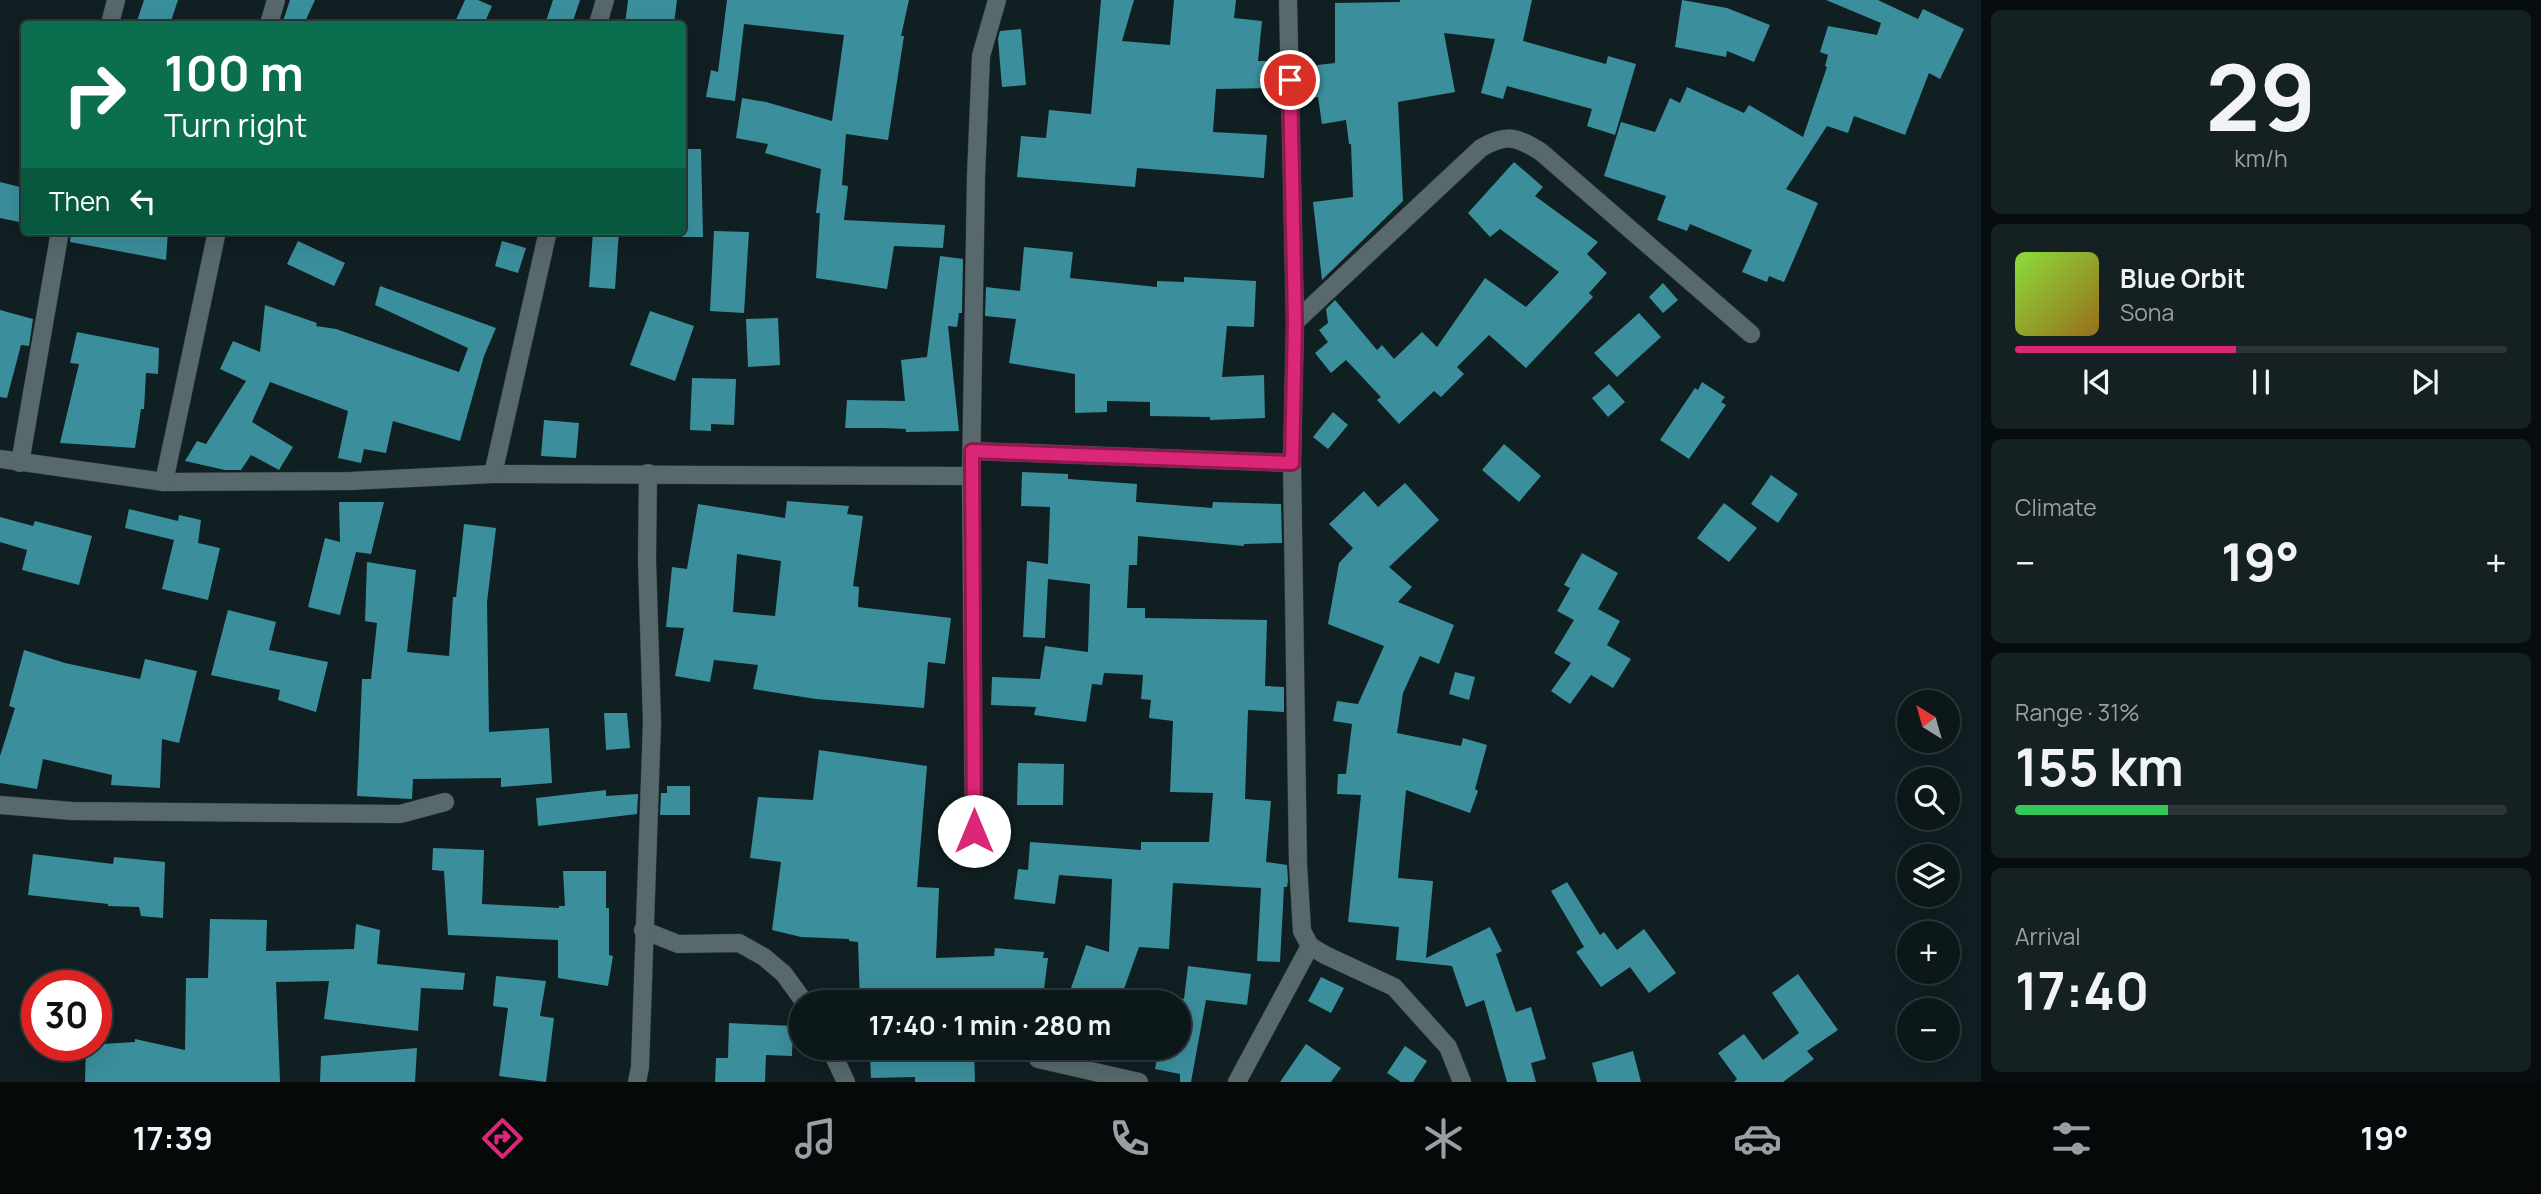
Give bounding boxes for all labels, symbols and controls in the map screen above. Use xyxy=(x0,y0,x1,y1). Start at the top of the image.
text: 29 xyxy=(2206,34,2316,158)
text: 100 m xyxy=(164,39,304,106)
icon: right xyxy=(49,49,140,140)
pin xyxy=(1260,50,1320,110)
icon: arrive xyxy=(1271,61,1309,99)
text: Turn right xyxy=(164,103,307,147)
text: km/h xyxy=(2234,142,2288,174)
icon: left xyxy=(124,182,162,220)
text: Then xyxy=(49,183,110,219)
text: Blue Orbit xyxy=(2120,260,2245,296)
text: Sona xyxy=(2120,296,2174,328)
icon: previous xyxy=(2078,363,2116,401)
icon: pause xyxy=(2242,363,2280,401)
icon: next xyxy=(2406,363,2444,401)
text: Climate xyxy=(2015,491,2097,523)
text: 19° xyxy=(2221,526,2300,597)
text: − xyxy=(2015,536,2036,588)
text: + xyxy=(2485,536,2507,588)
north arrow xyxy=(1897,690,1960,752)
map controls xyxy=(1897,690,1960,1061)
text: Range · 31% xyxy=(2015,696,2140,728)
text: 155 km xyxy=(2015,731,2184,802)
button: search xyxy=(1897,767,1960,830)
position arrow xyxy=(937,794,1011,868)
button: layers xyxy=(1897,844,1960,907)
text: Arrival xyxy=(2015,920,2081,952)
button: + xyxy=(1897,921,1960,984)
text: 17:40 xyxy=(2015,955,2149,1026)
speed limit sign: 30 xyxy=(21,970,112,1061)
button: − xyxy=(1897,998,1960,1061)
text: 17:40 · 1 min · 280 m xyxy=(869,1007,1111,1043)
icon: directions xyxy=(478,1114,527,1163)
icon: music xyxy=(791,1114,840,1163)
icon: phone xyxy=(1105,1114,1154,1163)
icon: climate xyxy=(1419,1114,1468,1163)
icon: car xyxy=(1733,1114,1782,1163)
icon: filters xyxy=(2047,1114,2096,1163)
text: 17:39 xyxy=(132,1116,213,1160)
text: 19° xyxy=(2360,1116,2409,1160)

